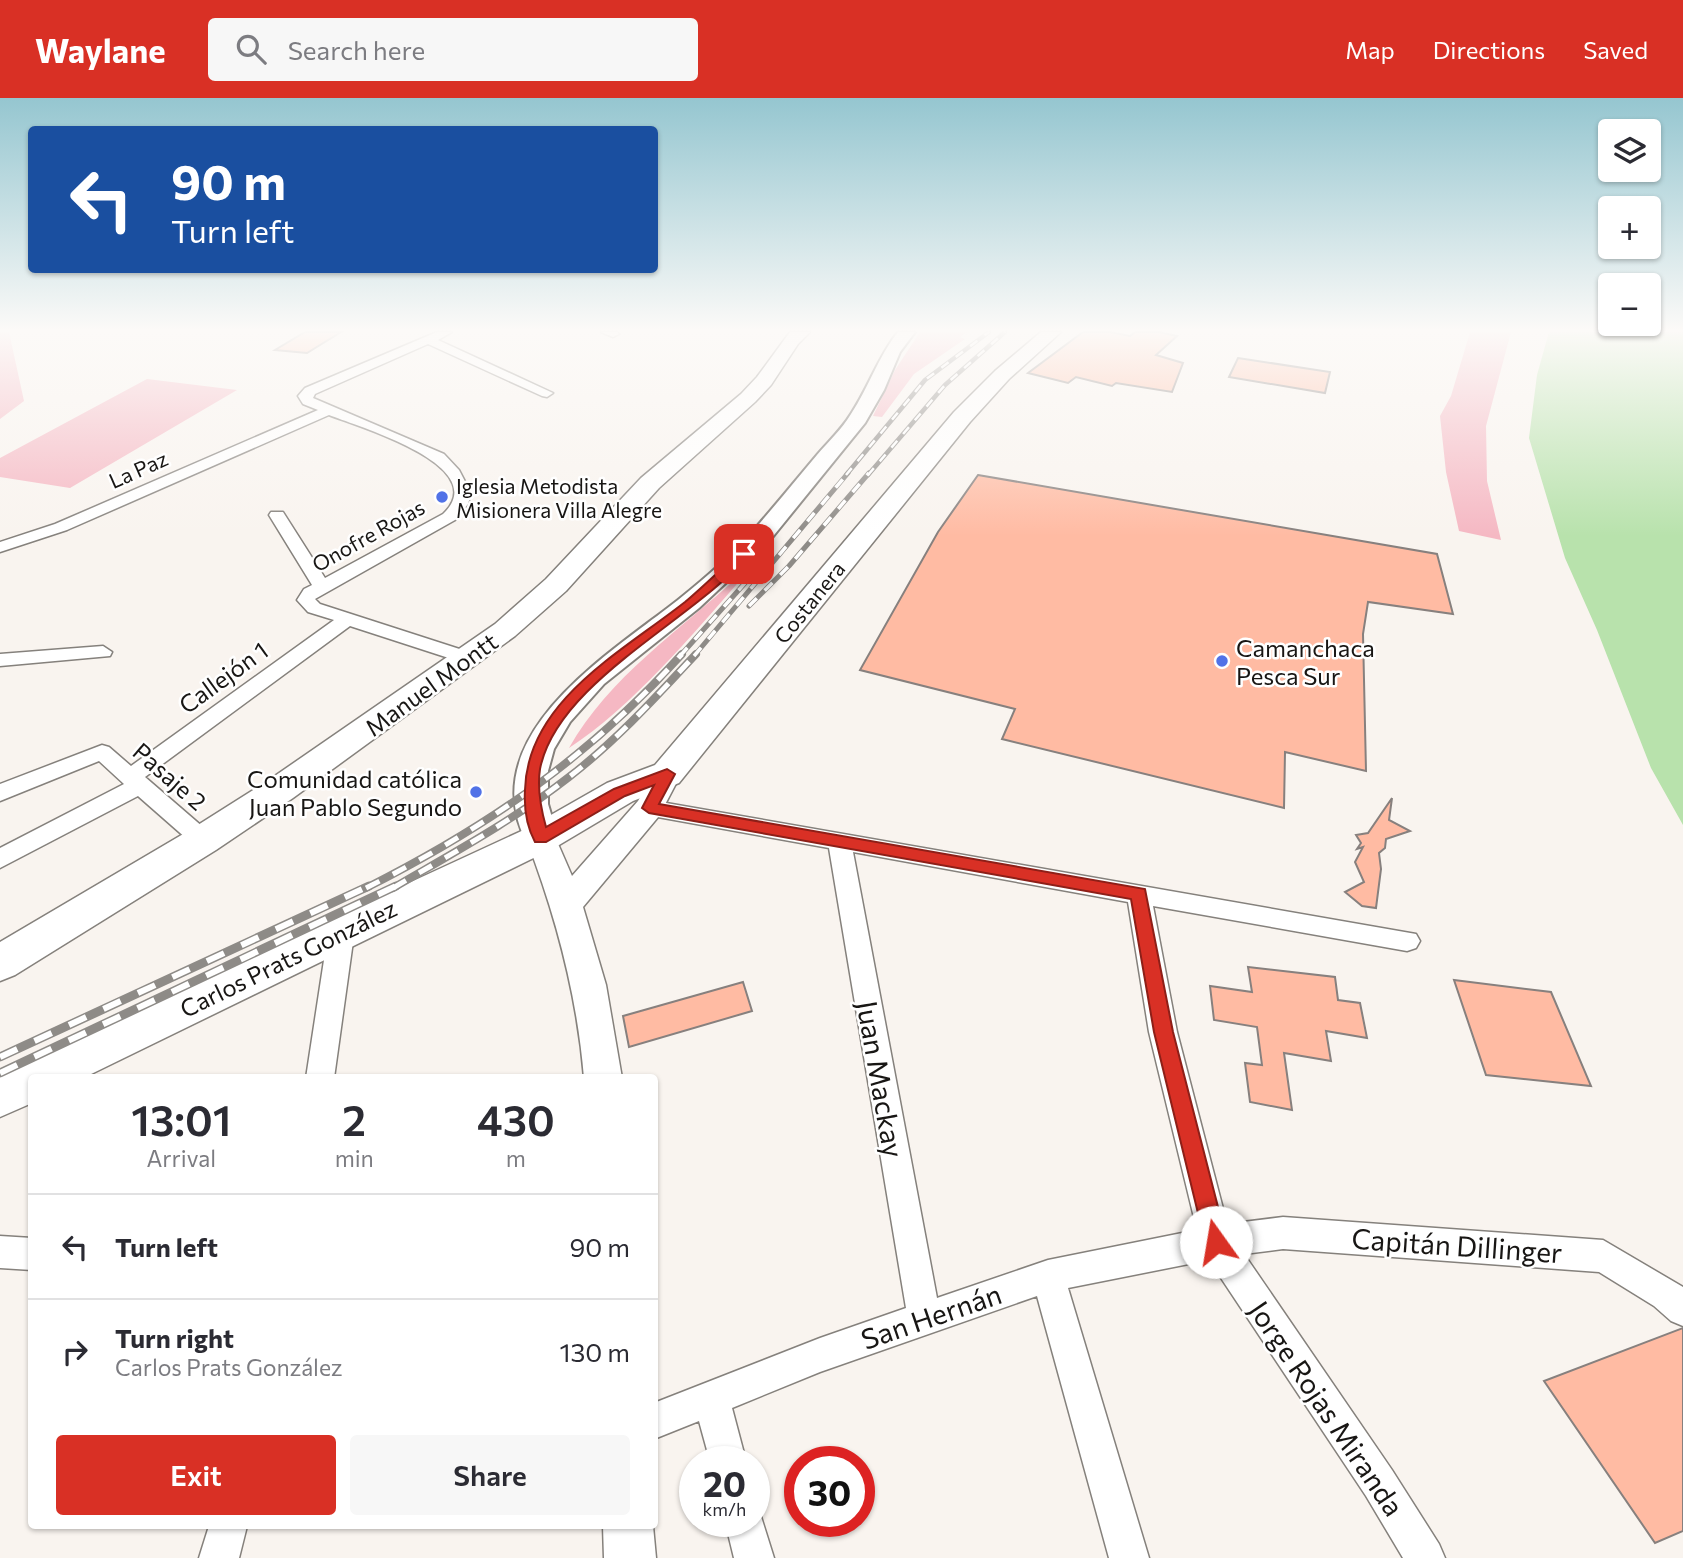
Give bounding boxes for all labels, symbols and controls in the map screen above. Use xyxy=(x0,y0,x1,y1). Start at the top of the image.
search box xyxy=(208,18,698,81)
text: Waylane xyxy=(35,29,166,70)
icon: search xyxy=(232,30,270,68)
text: Search here xyxy=(288,34,425,65)
text: Map xyxy=(1345,35,1395,64)
text: Directions xyxy=(1433,35,1545,64)
text: Saved xyxy=(1583,35,1648,64)
map controls xyxy=(1598,119,1661,336)
button: layers xyxy=(1598,119,1661,182)
text: 90 m xyxy=(171,150,286,210)
icon: left xyxy=(56,154,147,245)
button: + xyxy=(1598,196,1661,259)
text: Turn left xyxy=(171,210,295,250)
button: − xyxy=(1598,273,1661,336)
street label: La Paz xyxy=(105,445,171,493)
place label: Iglesia Metodista Misionera Villa Alegre xyxy=(456,473,662,522)
marker: Iglesia Metodista Misionera Villa Alegre xyxy=(434,489,450,505)
street label: Onofre Rojas xyxy=(307,494,429,576)
pin xyxy=(714,524,774,584)
icon: arrive xyxy=(725,535,763,573)
street label: Costanera xyxy=(768,556,850,648)
street label: Manuel Montt xyxy=(359,626,503,742)
place label: Camanchaca Pesca Sur xyxy=(1236,633,1375,690)
street label: Callejón 1 xyxy=(173,635,273,719)
marker: Camanchaca Pesca Sur xyxy=(1214,653,1230,669)
street label: Pasaje 2 xyxy=(127,736,213,816)
place label: Comunidad católica Juan Pablo Segundo xyxy=(247,764,462,821)
marker: Comunidad católica Juan Pablo Segundo xyxy=(468,784,484,800)
street label: Carlos Prats González xyxy=(175,893,401,1023)
street label: Juan Mackay xyxy=(850,998,912,1160)
text: 13:01 xyxy=(131,1093,231,1145)
text: 2 xyxy=(342,1093,366,1145)
text: 430 xyxy=(477,1093,555,1145)
text: Arrival xyxy=(147,1144,216,1172)
text: min xyxy=(335,1144,374,1172)
text: m xyxy=(506,1144,526,1172)
position arrow xyxy=(1179,1205,1253,1279)
street label: Capitán Dillinger xyxy=(1351,1221,1563,1269)
icon: left xyxy=(56,1228,94,1266)
text: Turn left xyxy=(115,1231,218,1262)
text: 90 m xyxy=(570,1231,630,1262)
street label: San Hernán xyxy=(856,1276,1006,1356)
street label: Jorge Rojas Miranda xyxy=(1242,1294,1412,1522)
text: Turn right xyxy=(115,1322,234,1353)
icon: right xyxy=(56,1333,94,1371)
text: 130 m xyxy=(559,1336,630,1367)
text: Carlos Prats González xyxy=(115,1353,342,1381)
button: Exit xyxy=(56,1435,336,1515)
button: Share xyxy=(350,1435,630,1515)
speed limit sign: 30 xyxy=(784,1446,875,1537)
text: 20 xyxy=(703,1461,746,1504)
text: km/h xyxy=(703,1498,746,1520)

